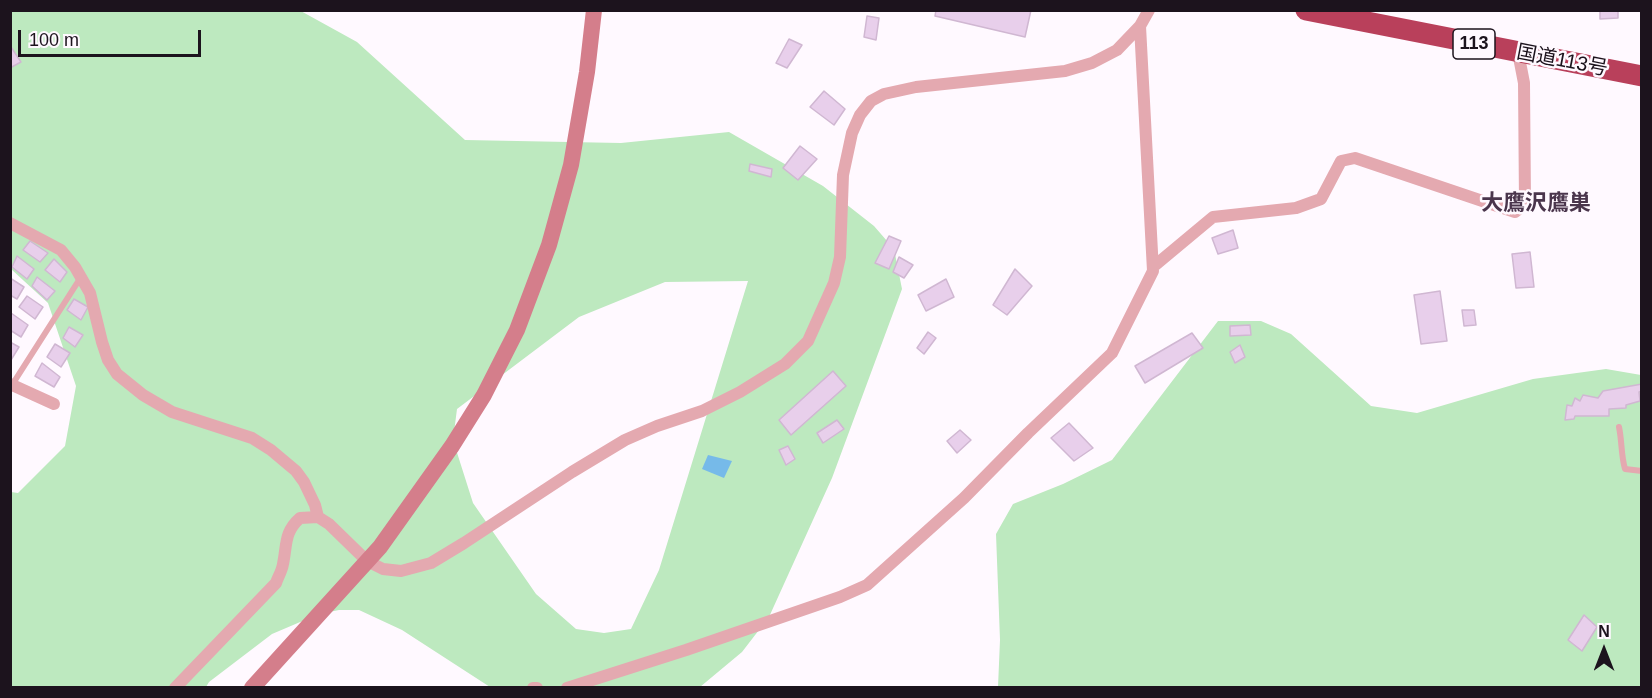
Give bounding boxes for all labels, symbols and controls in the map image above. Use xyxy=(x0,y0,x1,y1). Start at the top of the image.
scale bar xyxy=(21,18,204,56)
road number: 113 xyxy=(1453,29,1495,59)
text: 100 m xyxy=(29,30,79,50)
street label: 国道113号 xyxy=(1515,40,1609,82)
district label: 大鷹沢鷹巣 xyxy=(1481,191,1591,217)
north arrow xyxy=(1574,620,1634,680)
text: N xyxy=(1598,623,1610,640)

